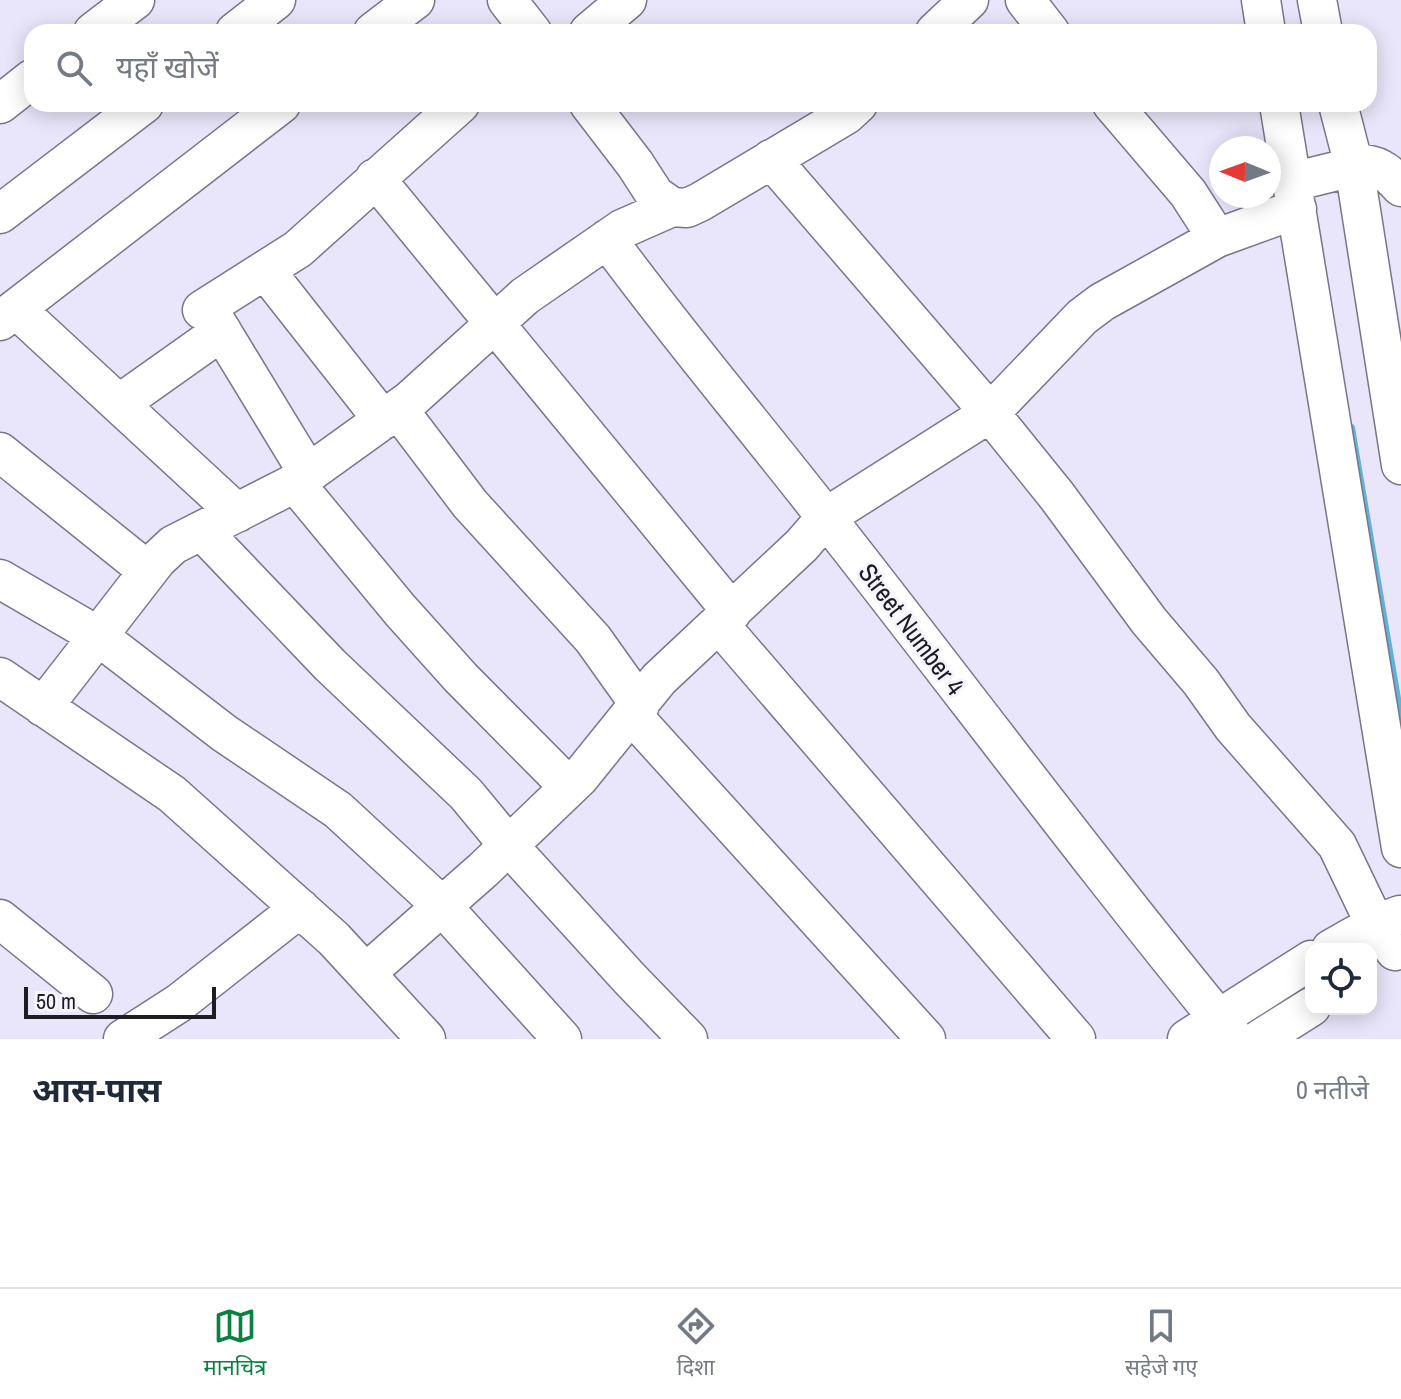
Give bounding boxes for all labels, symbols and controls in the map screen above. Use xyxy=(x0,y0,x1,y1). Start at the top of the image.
search box xyxy=(24,24,1377,112)
icon: search xyxy=(52,46,96,90)
text: यहाँ खोजें xyxy=(116,47,219,87)
north arrow xyxy=(1209,136,1281,208)
street label: Street Number 4 xyxy=(851,556,973,702)
map controls xyxy=(1305,943,1377,1015)
button: locate xyxy=(1305,943,1377,1015)
scale bar xyxy=(24,983,216,1019)
text: 50 m xyxy=(36,986,76,1016)
text: आस-पास xyxy=(32,1067,161,1113)
text: 0 नतीजे xyxy=(1296,1072,1369,1107)
tab: मानचित्र xyxy=(204,1304,267,1384)
tab: दिशा xyxy=(674,1304,718,1384)
tab: सहेजे गए xyxy=(1125,1304,1197,1384)

